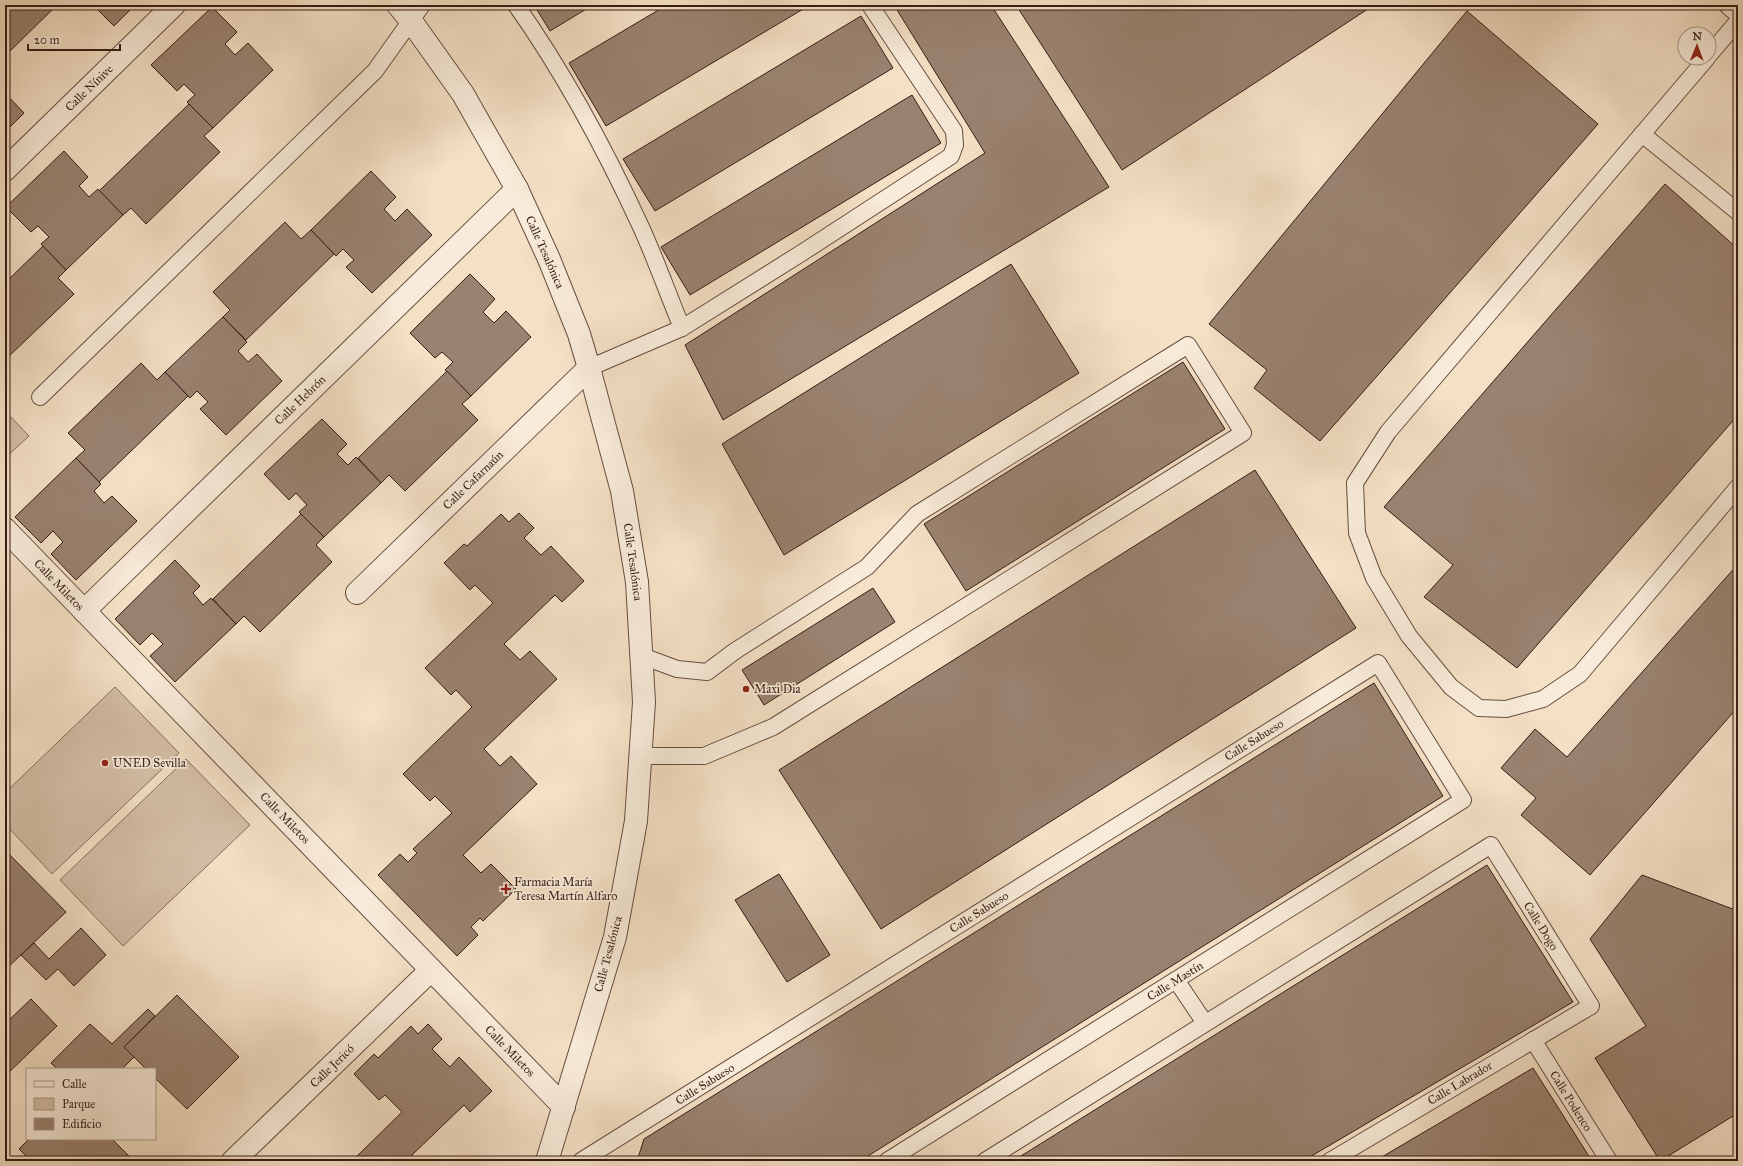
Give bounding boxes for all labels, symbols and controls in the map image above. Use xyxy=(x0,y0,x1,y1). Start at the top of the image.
scale bar xyxy=(28,26,120,52)
north arrow xyxy=(1677,26,1717,66)
text: N xyxy=(1692,30,1703,43)
text: 20 m xyxy=(34,33,60,47)
street label: Calle Nínive xyxy=(62,62,116,114)
street label: Calle Tesalónica xyxy=(523,213,568,291)
street label: Calle Hebrón xyxy=(272,372,329,428)
street label: Calle Cafarnaún xyxy=(440,447,506,512)
street label: Calle Tesalónica xyxy=(621,522,646,603)
street label: Calle Miletos xyxy=(31,556,87,614)
place label: Maxi Dia xyxy=(754,682,801,696)
marker: Maxi Dia xyxy=(741,684,751,694)
street label: Calle Sabueso xyxy=(1222,716,1286,764)
place label: UNED Sevilla xyxy=(113,756,187,770)
marker: UNED Sevilla xyxy=(100,758,110,768)
street label: Calle Miletos xyxy=(257,789,313,847)
place label: Farmacia María Teresa Martín Alfaro xyxy=(514,875,617,903)
marker: Farmacia María Teresa Martín Alfaro xyxy=(501,884,511,894)
street label: Calle Sabueso xyxy=(947,888,1011,936)
street label: Calle Dogo xyxy=(1520,899,1561,953)
street label: Calle Tesalónica xyxy=(591,914,625,994)
street label: Calle Mastín xyxy=(1145,958,1206,1004)
street label: Calle Miletos xyxy=(482,1022,538,1080)
street label: Calle Jericó xyxy=(307,1042,358,1091)
street label: Calle Labrador xyxy=(1425,1058,1495,1108)
street label: Calle Sabueso xyxy=(673,1060,737,1108)
legend xyxy=(26,1068,156,1140)
street label: Calle Podenco xyxy=(1547,1068,1595,1134)
text: Calle xyxy=(62,1077,87,1091)
text: Parque xyxy=(62,1097,95,1112)
text: Edificio xyxy=(62,1117,101,1131)

